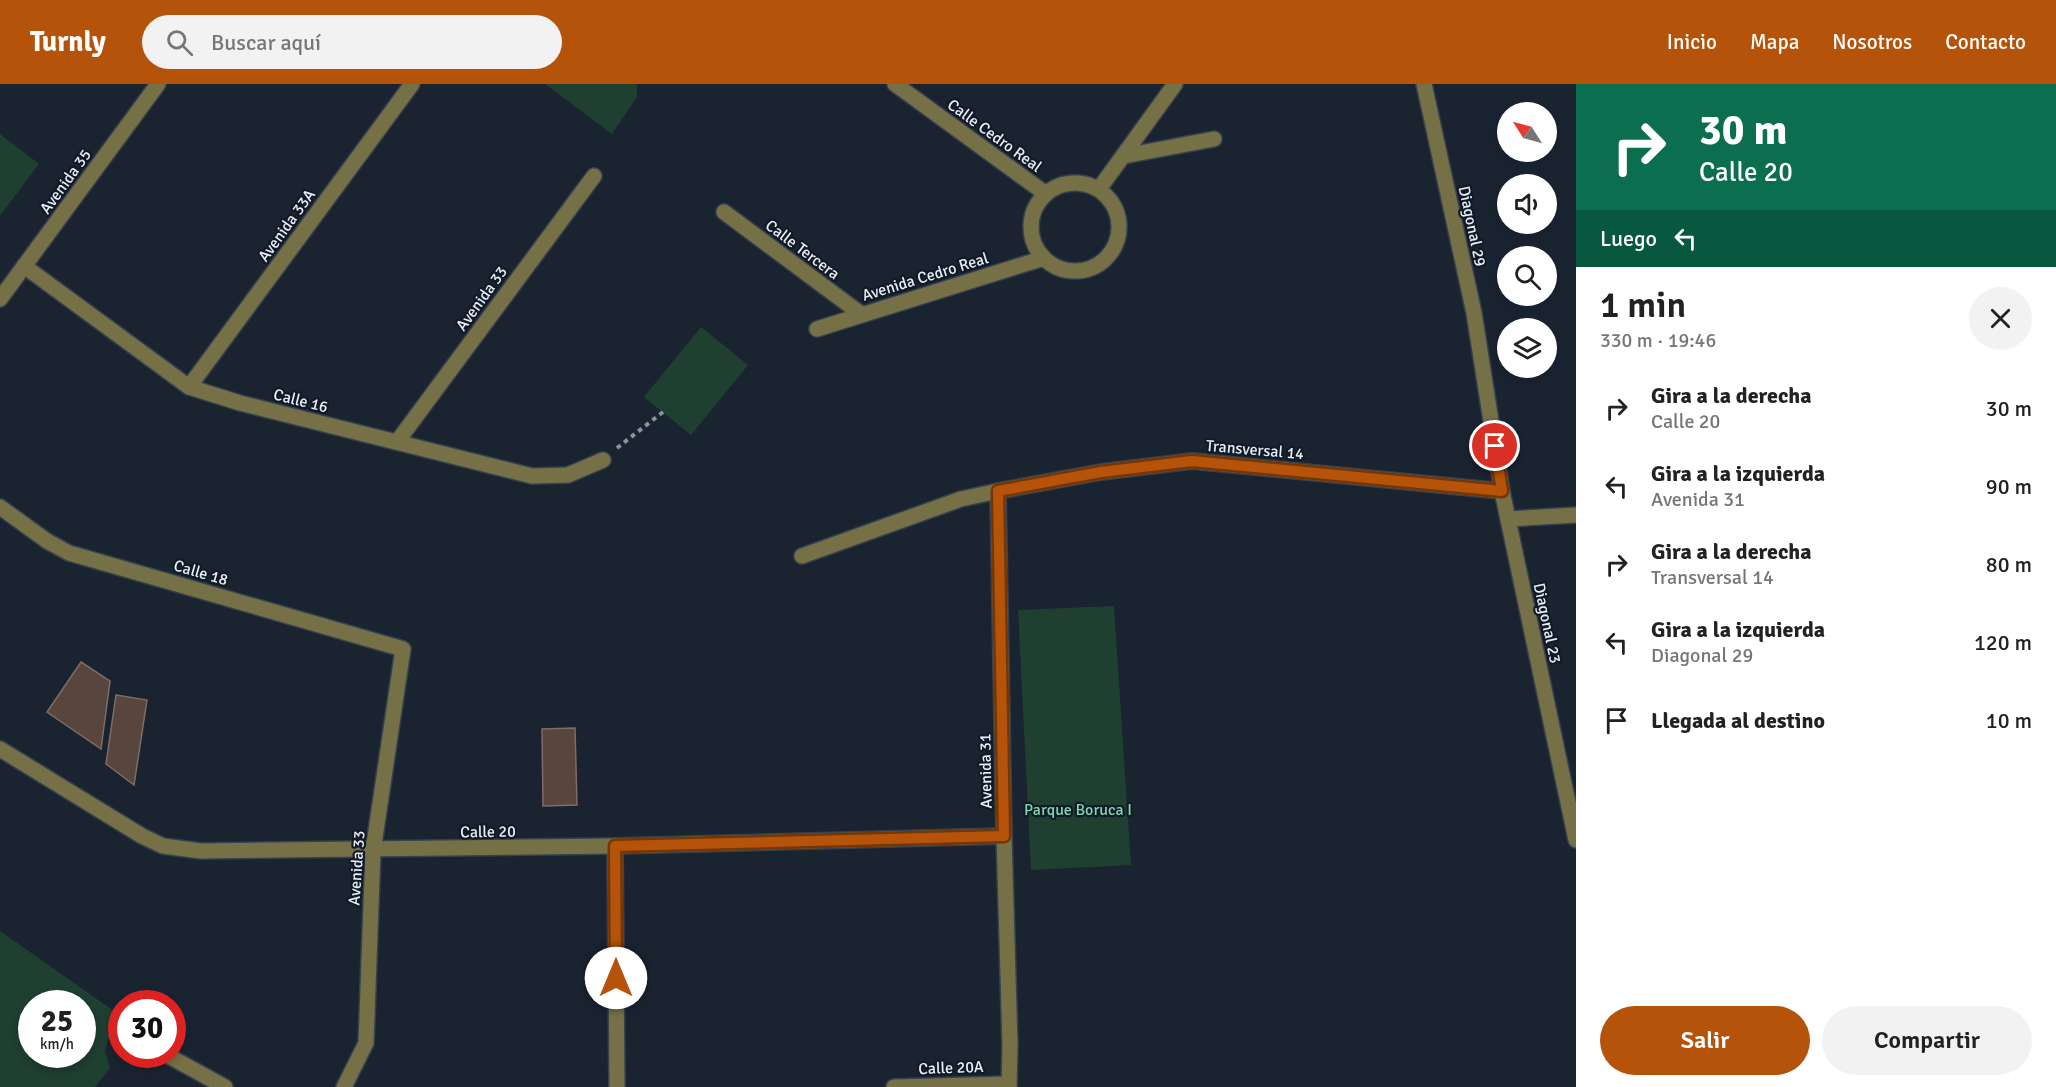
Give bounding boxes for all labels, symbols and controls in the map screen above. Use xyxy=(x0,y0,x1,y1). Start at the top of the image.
search box xyxy=(142,15,562,69)
text: Turnly xyxy=(30,25,106,59)
icon: search xyxy=(163,26,196,59)
text: Buscar aquí xyxy=(211,29,321,56)
text: Inicio xyxy=(1667,29,1717,55)
text: Mapa xyxy=(1750,29,1799,55)
text: Nosotros xyxy=(1832,29,1912,55)
text: Contacto xyxy=(1945,29,2026,55)
street label: Calle Cedro Real xyxy=(943,95,1046,177)
north arrow xyxy=(1497,102,1557,162)
map controls xyxy=(1497,102,1557,378)
text: 30 m xyxy=(1699,105,1788,156)
icon: right xyxy=(1600,108,1678,186)
street label: Avenida 35 xyxy=(36,145,96,218)
text: Calle 20 xyxy=(1699,156,1793,189)
button: sound xyxy=(1497,174,1557,234)
street label: Diagonal 29 xyxy=(1454,184,1490,268)
street label: Avenida 33A xyxy=(254,185,320,266)
street label: Calle Tercera xyxy=(761,215,843,284)
icon: left xyxy=(1669,222,1702,255)
text: Luego xyxy=(1600,225,1657,252)
button: search xyxy=(1497,246,1557,306)
street label: Avenida Cedro Real xyxy=(860,248,991,306)
street label: Avenida 33 xyxy=(452,262,512,335)
text: 1 min xyxy=(1600,283,1686,328)
button: close xyxy=(1969,287,2032,350)
button: layers xyxy=(1497,318,1557,378)
text: 330 m · 19:46 xyxy=(1600,328,1716,353)
text: Gira a la derecha xyxy=(1651,382,1812,409)
street label: Calle 16 xyxy=(271,385,330,417)
icon: right xyxy=(1600,392,1633,425)
text: 30 m xyxy=(1986,395,2032,422)
text: Calle 20 xyxy=(1651,409,1720,434)
pin xyxy=(1469,420,1520,471)
icon: arrive xyxy=(1478,429,1511,462)
street label: Transversal 14 xyxy=(1205,436,1305,464)
text: Gira a la izquierda xyxy=(1651,460,1825,487)
icon: left xyxy=(1600,470,1633,503)
text: 90 m xyxy=(1986,473,2032,500)
text: Avenida 31 xyxy=(1651,487,1745,512)
text: Gira a la derecha xyxy=(1651,538,1812,565)
icon: right xyxy=(1600,548,1633,581)
text: 80 m xyxy=(1986,551,2032,578)
street label: Calle 18 xyxy=(171,556,230,590)
text: Transversal 14 xyxy=(1651,565,1774,590)
street label: Diagonal 23 xyxy=(1529,581,1565,665)
text: Gira a la izquierda xyxy=(1651,616,1825,643)
icon: left xyxy=(1600,626,1633,659)
text: 120 m xyxy=(1974,629,2032,656)
text: Diagonal 29 xyxy=(1651,643,1753,668)
icon: arrive xyxy=(1600,704,1633,737)
text: Llegada al destino xyxy=(1651,707,1825,734)
text: 10 m xyxy=(1986,707,2032,734)
street label: Avenida 31 xyxy=(975,733,997,809)
park label: Parque Boruca I xyxy=(1024,800,1132,820)
street label: Calle 20 xyxy=(460,822,516,842)
street label: Avenida 33 xyxy=(344,830,370,906)
position arrow xyxy=(584,946,648,1010)
speed limit sign: 30 xyxy=(108,990,186,1068)
text: 25 xyxy=(41,1003,73,1040)
button: Salir xyxy=(1600,1006,1810,1075)
button: Compartir xyxy=(1822,1006,2032,1075)
text: km/h xyxy=(40,1035,74,1053)
street label: Calle 20A xyxy=(918,1057,984,1079)

